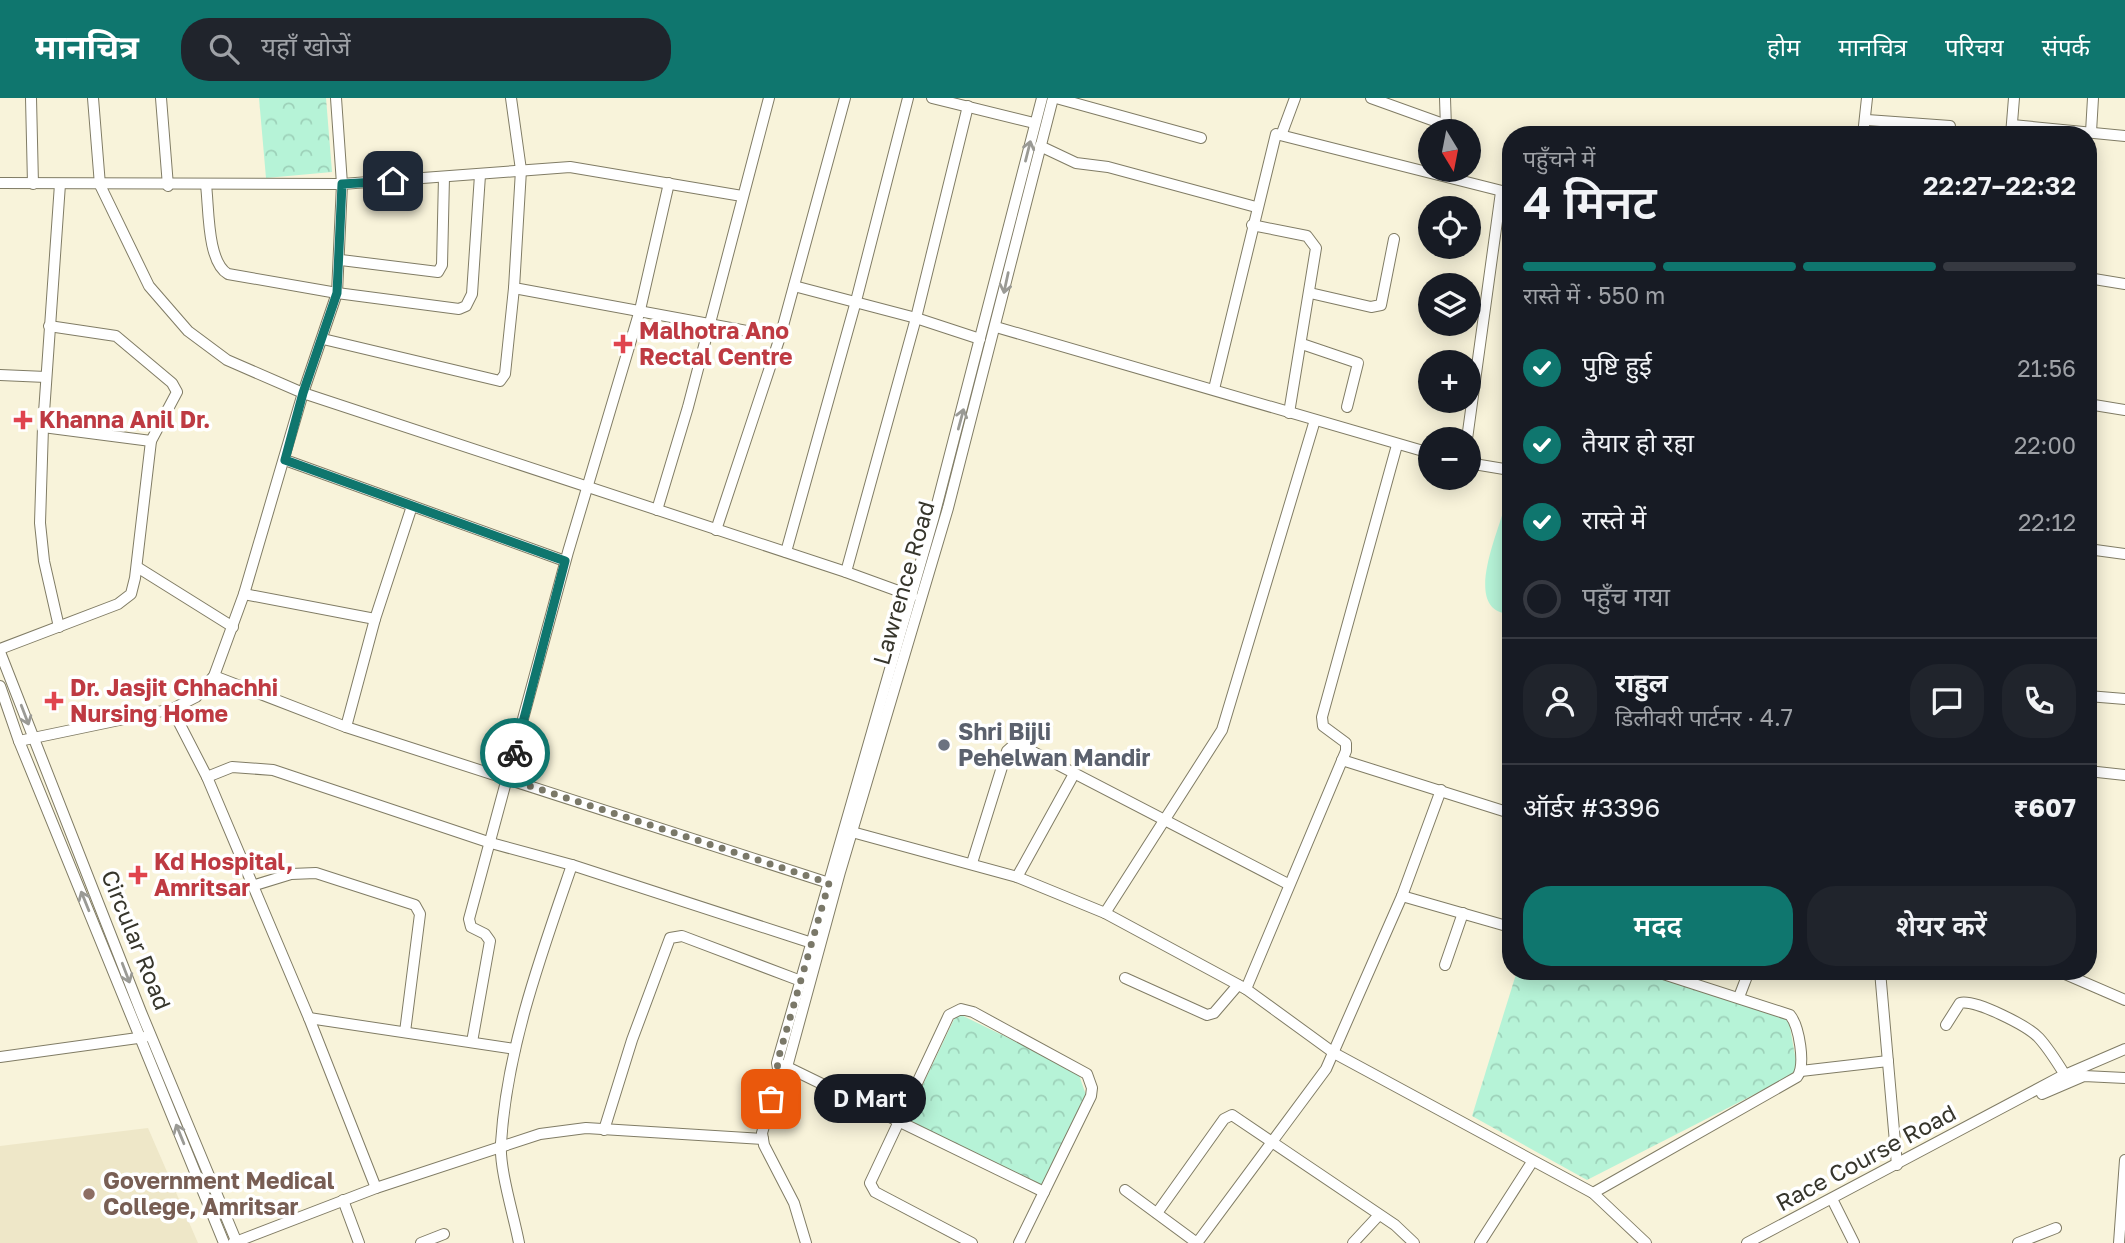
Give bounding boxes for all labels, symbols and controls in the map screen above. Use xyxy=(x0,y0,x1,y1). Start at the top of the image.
search box xyxy=(181,18,671,81)
text: मानचित्र xyxy=(35,27,139,66)
icon: search xyxy=(205,30,243,68)
text: यहाँ खोजें xyxy=(261,31,350,62)
text: होम xyxy=(1767,32,1800,61)
text: मानचित्र xyxy=(1838,32,1907,61)
text: परिचय xyxy=(1945,32,2004,61)
text: संपर्क xyxy=(2042,32,2090,61)
north arrow xyxy=(1418,119,1480,182)
map controls xyxy=(1418,119,1481,490)
one-way arrow xyxy=(1022,140,1035,163)
text: पहुँचने में xyxy=(1523,144,1595,172)
pin xyxy=(363,151,423,211)
icon: home xyxy=(374,162,412,200)
text: 22:27–22:32 xyxy=(1923,170,2076,201)
text: 4 मिनट xyxy=(1523,174,1657,229)
button: locate xyxy=(1418,196,1481,259)
one-way arrow xyxy=(998,271,1012,294)
button: layers xyxy=(1418,273,1481,336)
text: रास्ते में · 550 m xyxy=(1523,281,1665,309)
place label: Malhotra Ano Rectal Centre xyxy=(639,316,793,370)
marker: Malhotra Ano Rectal Centre xyxy=(613,334,633,354)
icon: check xyxy=(1523,349,1561,387)
button: + xyxy=(1418,350,1481,413)
text: पुष्टि हुई xyxy=(1582,350,1652,381)
text: 21:56 xyxy=(2017,354,2076,382)
place label: Khanna Anil Dr. xyxy=(39,405,210,433)
one-way arrow xyxy=(955,408,968,430)
marker: Khanna Anil Dr. xyxy=(13,410,33,430)
icon: check xyxy=(1523,426,1561,464)
button: − xyxy=(1418,427,1481,490)
text: तैयार हो रहा xyxy=(1582,427,1694,458)
text: 22:00 xyxy=(2014,431,2076,459)
street label: Lawrence Road xyxy=(866,498,940,668)
icon: check xyxy=(1523,503,1561,541)
text: रास्ते में xyxy=(1582,504,1646,535)
text: 22:12 xyxy=(2018,508,2076,536)
text: पहुँच गया xyxy=(1582,581,1670,612)
button: person xyxy=(1523,664,1597,738)
button: chat xyxy=(1910,664,1984,738)
button: phone xyxy=(2002,664,2076,738)
text: राहुल xyxy=(1615,667,1668,698)
place label: Dr. Jasjit Chhachhi Nursing Home xyxy=(70,673,278,727)
marker: Dr. Jasjit Chhachhi Nursing Home xyxy=(44,691,64,711)
text: डिलीवरी पार्टनर · 4.7 xyxy=(1615,703,1793,731)
one-way arrow xyxy=(20,704,32,726)
place label: Shri Bijli Pehelwan Mandir xyxy=(958,717,1150,771)
courier xyxy=(480,718,550,788)
icon: bike xyxy=(496,734,534,772)
marker: Shri Bijli Pehelwan Mandir xyxy=(936,737,952,753)
text: ऑर्डर #3396 xyxy=(1523,792,1660,823)
text: ₹607 xyxy=(2014,792,2076,823)
place label: Kd Hospital, Amritsar xyxy=(154,847,293,901)
marker: Kd Hospital, Amritsar xyxy=(128,865,148,885)
street label: Circular Road xyxy=(96,866,178,1014)
button: मदद xyxy=(1523,886,1793,966)
button: शेयर करें xyxy=(1807,886,2076,966)
one-way arrow xyxy=(78,891,91,912)
one-way arrow xyxy=(120,961,133,983)
pin xyxy=(741,1069,801,1129)
callout: D Mart xyxy=(813,1074,925,1124)
icon: bag xyxy=(752,1080,790,1118)
text: D Mart xyxy=(833,1084,907,1112)
street label: Race Course Road xyxy=(1771,1098,1960,1216)
one-way arrow xyxy=(173,1124,186,1146)
place label: Government Medical College, Amritsar xyxy=(103,1166,335,1220)
marker: Government Medical College, Amritsar xyxy=(81,1186,97,1202)

